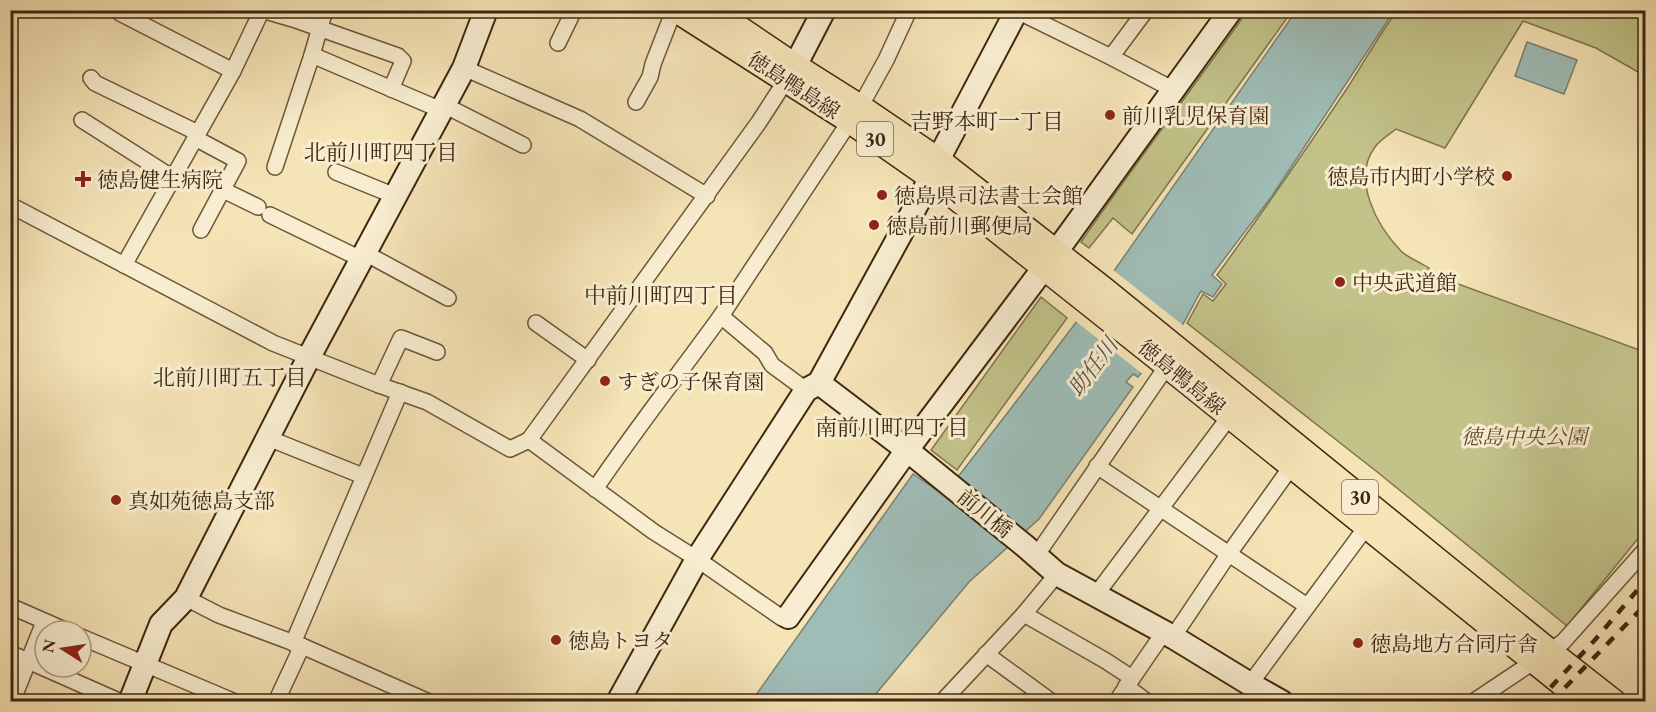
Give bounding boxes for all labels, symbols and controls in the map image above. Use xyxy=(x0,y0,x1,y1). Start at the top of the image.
street label: 徳島鴨島線 xyxy=(743,45,845,125)
place label: 前川乳児保育園 xyxy=(1122,102,1269,129)
district label: 吉野本町一丁目 xyxy=(910,107,1064,136)
marker: 前川乳児保育園 xyxy=(1103,108,1117,122)
road number: 30 xyxy=(857,122,893,156)
district label: 北前川町四丁目 xyxy=(304,138,458,167)
place label: 徳島市内町小学校 xyxy=(1327,163,1495,190)
place label: 徳島健生病院 xyxy=(97,166,223,193)
marker: 徳島市内町小学校 xyxy=(1500,169,1514,183)
marker: 徳島健生病院 xyxy=(74,170,92,188)
place label: 徳島県司法書士会館 xyxy=(894,182,1083,209)
marker: 徳島県司法書士会館 xyxy=(875,188,889,202)
place label: 徳島前川郵便局 xyxy=(886,212,1033,239)
marker: 徳島前川郵便局 xyxy=(867,218,881,232)
place label: 中央武道館 xyxy=(1352,269,1457,296)
marker: 中央武道館 xyxy=(1333,275,1347,289)
district label: 中前川町四丁目 xyxy=(584,281,738,310)
water label: 助任川 xyxy=(1062,330,1126,402)
street label: 徳島鴨島線 xyxy=(1133,333,1231,421)
district label: 北前川町五丁目 xyxy=(153,363,307,392)
place label: すぎの子保育園 xyxy=(617,368,764,395)
marker: すぎの子保育園 xyxy=(598,374,612,388)
district label: 南前川町四丁目 xyxy=(815,413,969,442)
park label: 徳島中央公園 xyxy=(1461,423,1590,450)
road number: 30 xyxy=(1342,480,1378,514)
street label: 前川橋 xyxy=(952,483,1018,543)
place label: 真如苑徳島支部 xyxy=(128,487,275,514)
marker: 真如苑徳島支部 xyxy=(109,493,123,507)
north arrow xyxy=(33,619,93,679)
place label: 徳島トヨタ xyxy=(568,627,673,654)
place label: 徳島地方合同庁舎 xyxy=(1370,630,1538,657)
marker: 徳島トヨタ xyxy=(549,633,563,647)
marker: 徳島地方合同庁舎 xyxy=(1351,636,1365,650)
text: N xyxy=(37,637,60,655)

